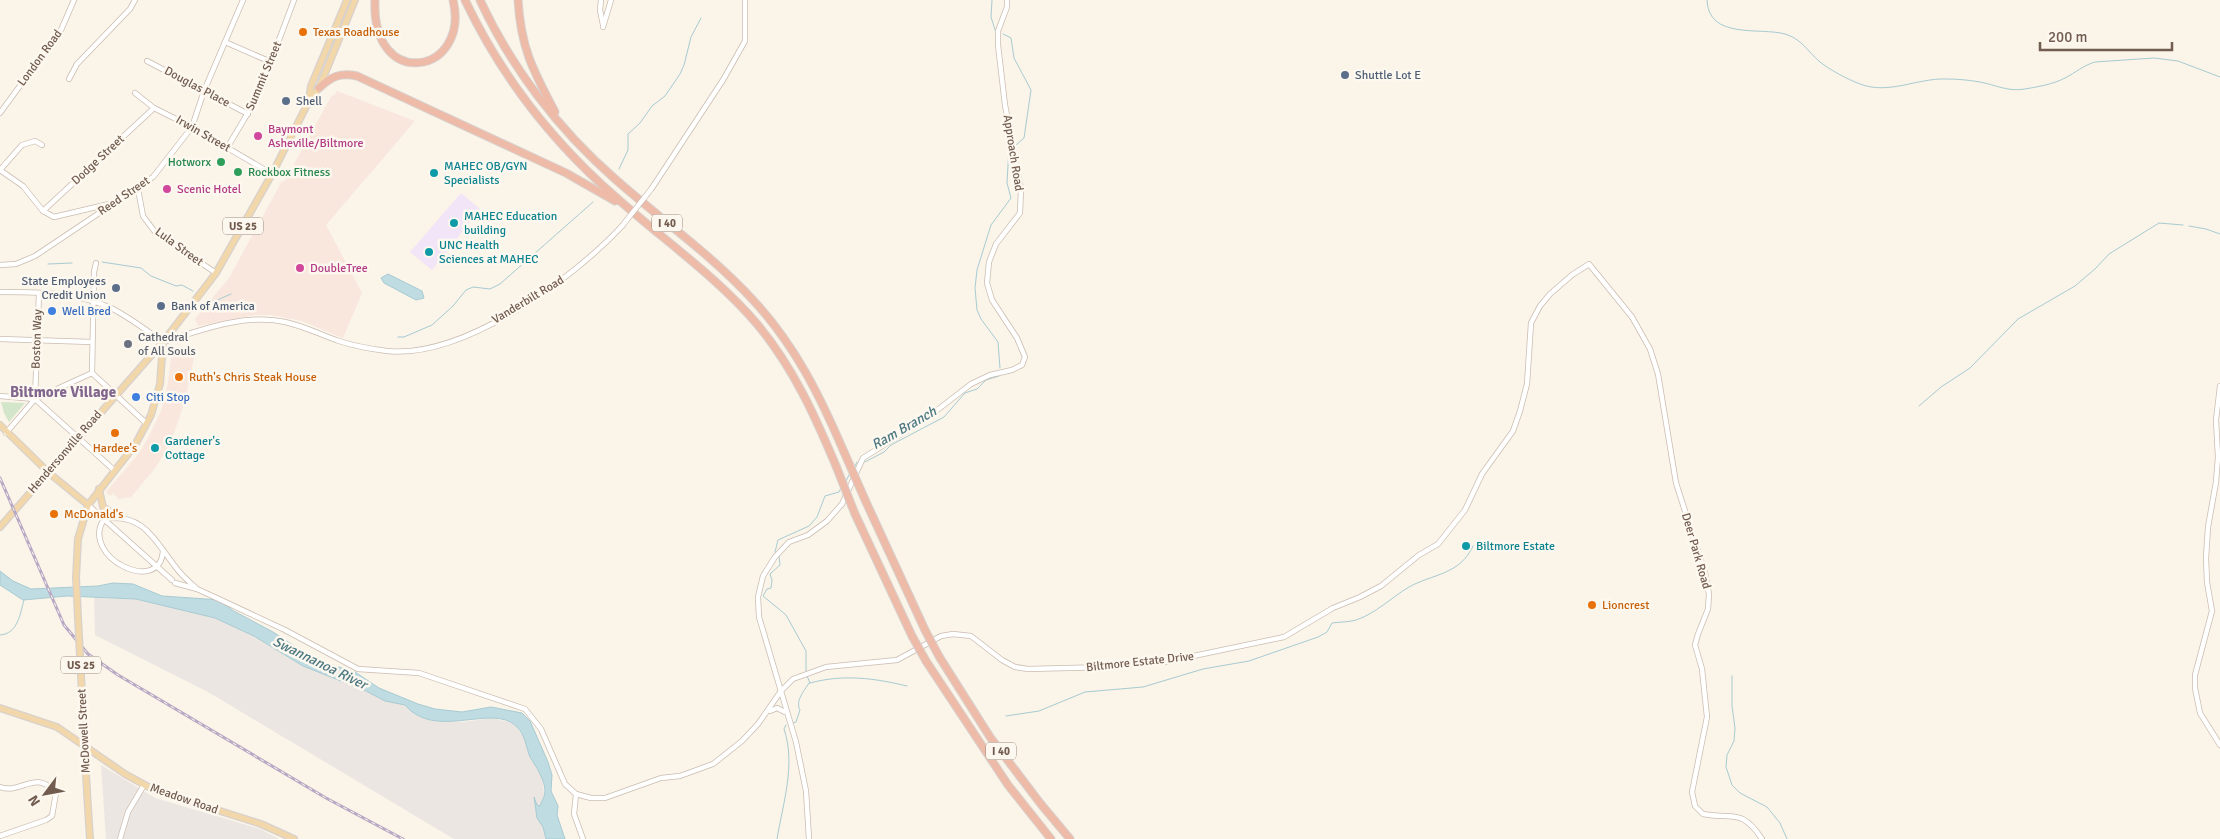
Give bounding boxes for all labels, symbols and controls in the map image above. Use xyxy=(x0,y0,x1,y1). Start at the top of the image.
scale bar xyxy=(2040,20,2172,52)
place label: Texas Roadhouse xyxy=(313,25,400,40)
marker: Texas Roadhouse xyxy=(297,26,309,38)
street label: London Road xyxy=(14,27,66,89)
text: 200 m xyxy=(2048,28,2088,46)
street label: Summit Street xyxy=(243,39,285,113)
street label: Douglas Place xyxy=(162,63,232,111)
place label: Shuttle Lot E xyxy=(1355,68,1421,83)
marker: Shuttle Lot E xyxy=(1339,69,1351,81)
place label: Shell xyxy=(296,94,323,109)
marker: Shell xyxy=(280,95,292,107)
street label: Irwin Street xyxy=(173,112,233,156)
street label: Approach Road xyxy=(1000,114,1026,192)
place label: Baymont Asheville/Biltmore xyxy=(268,122,363,151)
marker: Baymont Asheville/Biltmore xyxy=(252,130,264,142)
street label: Dodge Street xyxy=(69,132,127,188)
place label: Hotworx xyxy=(168,155,211,170)
marker: Hotworx xyxy=(215,156,227,168)
place label: MAHEC OB/GYN Specialists xyxy=(444,159,527,188)
place label: Rockbox Fitness xyxy=(248,165,330,180)
marker: Rockbox Fitness xyxy=(232,166,244,178)
marker: MAHEC OB/GYN Specialists xyxy=(428,167,440,179)
street label: Reed Street xyxy=(95,173,153,219)
place label: Scenic Hotel xyxy=(177,182,242,197)
marker: Scenic Hotel xyxy=(161,183,173,195)
place label: MAHEC Education building xyxy=(464,209,557,238)
road number: I 40 xyxy=(652,214,682,232)
marker: MAHEC Education building xyxy=(448,217,460,229)
road number: US 25 xyxy=(223,218,263,235)
street label: Lula Street xyxy=(152,224,206,270)
place label: UNC Health Sciences at MAHEC xyxy=(439,238,539,267)
marker: UNC Health Sciences at MAHEC xyxy=(423,246,435,258)
place label: DoubleTree xyxy=(310,261,368,276)
marker: DoubleTree xyxy=(294,262,306,274)
street label: Vanderbilt Road xyxy=(489,273,567,327)
place label: State Employees Credit Union xyxy=(22,274,106,303)
marker: State Employees Credit Union xyxy=(110,282,122,294)
place label: Bank of America xyxy=(171,299,255,314)
marker: Bank of America xyxy=(155,300,167,312)
place label: Well Bred xyxy=(62,304,111,319)
marker: Well Bred xyxy=(46,305,58,317)
street label: Boston Way xyxy=(28,309,46,369)
place label: Cathedral of All Souls xyxy=(138,330,196,359)
marker: Cathedral of All Souls xyxy=(122,338,134,350)
place label: Ruth's Chris Steak House xyxy=(189,370,317,385)
marker: Ruth's Chris Steak House xyxy=(173,371,185,383)
district label: Biltmore Village xyxy=(10,383,116,401)
place label: Citi Stop xyxy=(146,390,190,405)
marker: Citi Stop xyxy=(130,391,142,403)
water label: Ram Branch xyxy=(869,402,940,453)
street label: Hendersonville Road xyxy=(25,407,105,497)
marker: Hardee's xyxy=(109,427,121,439)
place label: Gardener's Cottage xyxy=(165,434,220,463)
place label: Hardee's xyxy=(93,441,137,456)
marker: Gardener's Cottage xyxy=(149,442,161,454)
place label: McDonald's xyxy=(64,507,124,522)
marker: McDonald's xyxy=(48,508,60,520)
street label: Deer Park Road xyxy=(1678,511,1714,591)
place label: Biltmore Estate xyxy=(1476,539,1555,554)
marker: Biltmore Estate xyxy=(1460,540,1472,552)
place label: Lioncrest xyxy=(1602,598,1649,613)
marker: Lioncrest xyxy=(1586,599,1598,611)
water label: Swannanoa River xyxy=(270,633,371,694)
street label: Biltmore Estate Drive xyxy=(1085,649,1195,675)
road number: US 25 xyxy=(61,656,101,674)
street label: McDowell Street xyxy=(74,688,94,774)
road number: I 40 xyxy=(986,742,1016,759)
north arrow xyxy=(20,769,70,819)
street label: Meadow Road xyxy=(148,780,220,818)
text: N xyxy=(25,792,44,809)

